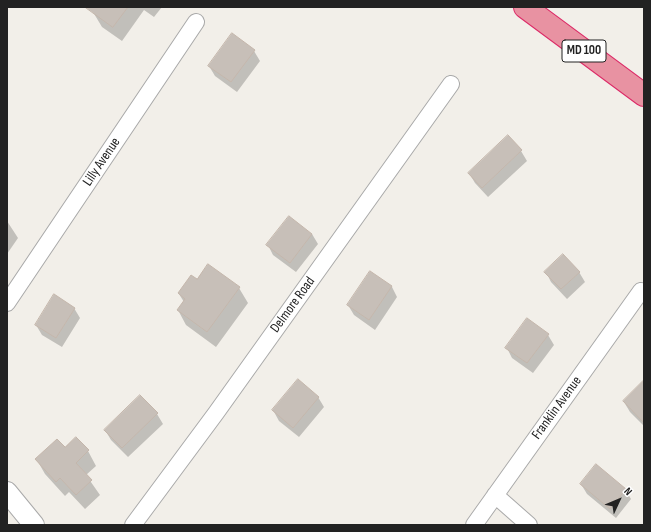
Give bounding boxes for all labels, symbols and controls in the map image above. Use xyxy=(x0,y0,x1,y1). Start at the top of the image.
road number: MD 100 xyxy=(562,40,606,62)
street label: Lilly Avenue xyxy=(80,135,124,189)
street label: Delmore Road xyxy=(267,274,319,336)
street label: Franklin Avenue xyxy=(529,373,585,443)
north arrow xyxy=(599,480,639,520)
text: N xyxy=(621,485,635,498)

